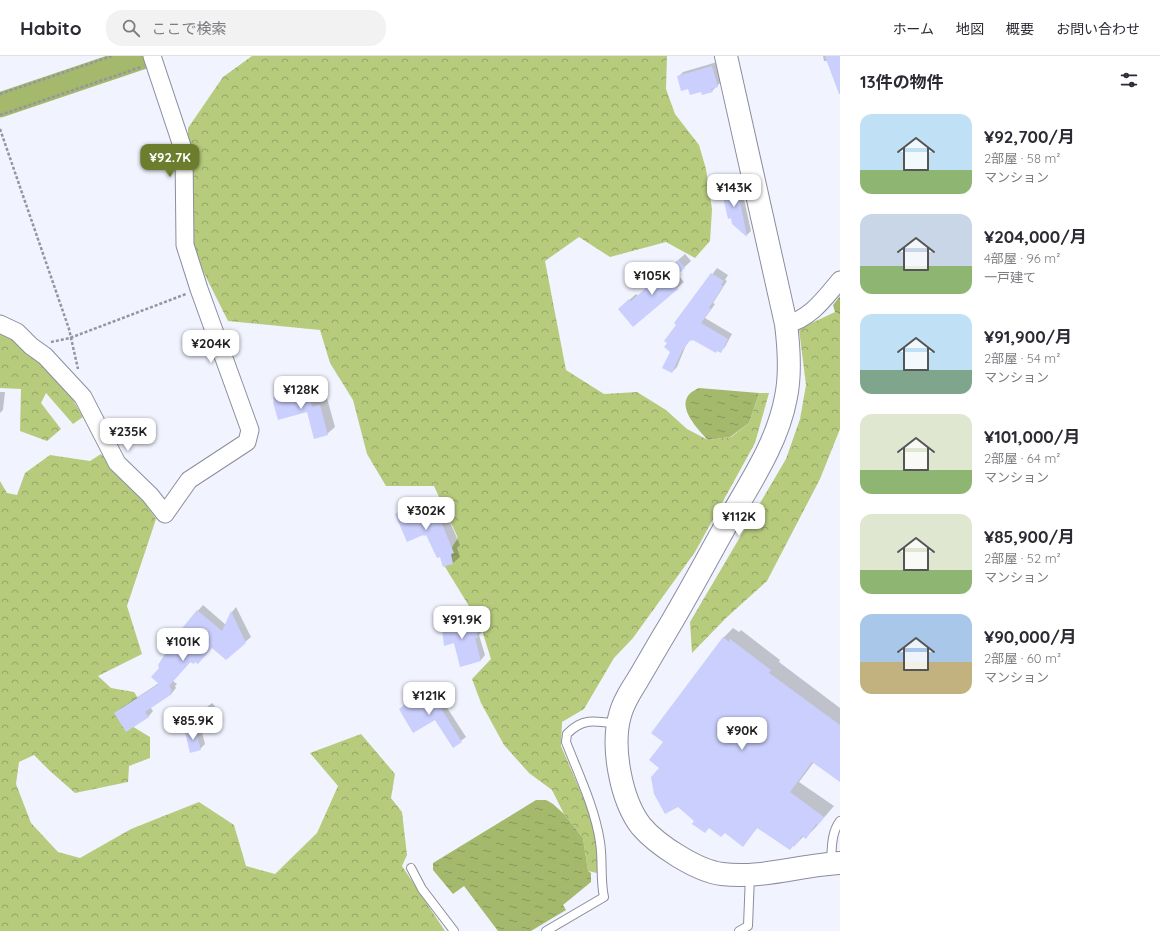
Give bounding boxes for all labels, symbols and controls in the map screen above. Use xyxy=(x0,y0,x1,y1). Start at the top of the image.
search box xyxy=(106,10,386,46)
text: Habito xyxy=(20,16,82,40)
icon: search xyxy=(120,17,142,39)
text: ここで検索 xyxy=(152,19,227,38)
text: ホーム xyxy=(892,20,934,38)
text: 地図 xyxy=(956,20,984,38)
text: 概要 xyxy=(1006,20,1034,38)
text: お問い合わせ xyxy=(1056,20,1140,38)
icon: filters xyxy=(1118,69,1140,91)
text: 13件の物件 xyxy=(860,71,944,92)
text: ¥92,700/月 xyxy=(984,126,1075,147)
icon: home xyxy=(892,130,940,178)
pin: ¥92.7K xyxy=(137,144,203,178)
text: ¥92.7K xyxy=(149,149,191,165)
text: 2部屋 · 58 m² xyxy=(984,150,1060,166)
text: マンション xyxy=(984,169,1049,185)
pin: ¥143K xyxy=(706,174,762,208)
text: ¥143K xyxy=(716,179,752,195)
text: ¥204,000/月 xyxy=(984,226,1087,247)
icon: home xyxy=(892,230,940,278)
text: 4部屋 · 96 m² xyxy=(984,250,1060,266)
pin: ¥105K xyxy=(624,262,680,296)
text: ¥105K xyxy=(634,267,670,283)
text: 一戸建て xyxy=(984,269,1036,285)
text: ¥91,900/月 xyxy=(984,326,1072,347)
pin: ¥204K xyxy=(183,330,239,364)
icon: home xyxy=(892,330,940,378)
text: ¥204K xyxy=(191,335,231,351)
text: 2部屋 · 54 m² xyxy=(984,350,1060,366)
text: マンション xyxy=(984,369,1049,385)
pin: ¥128K xyxy=(273,376,329,410)
text: ¥128K xyxy=(283,381,319,397)
pin: ¥235K xyxy=(100,418,156,452)
text: ¥235K xyxy=(109,423,147,439)
text: ¥101,000/月 xyxy=(984,426,1080,447)
icon: home xyxy=(892,430,940,478)
text: 2部屋 · 64 m² xyxy=(984,450,1060,466)
text: マンション xyxy=(984,469,1049,485)
pin: ¥302K xyxy=(398,497,454,531)
text: ¥302K xyxy=(407,502,445,518)
pin: ¥112K xyxy=(711,503,767,537)
text: ¥112K xyxy=(722,508,756,524)
text: ¥85,900/月 xyxy=(984,526,1075,547)
icon: home xyxy=(892,530,940,578)
text: 2部屋 · 52 m² xyxy=(984,550,1061,566)
text: マンション xyxy=(984,569,1049,585)
pin: ¥91.9K xyxy=(429,606,495,640)
text: ¥91.9K xyxy=(442,611,482,627)
text: ¥90,000/月 xyxy=(984,626,1077,647)
pin: ¥101K xyxy=(155,628,211,662)
icon: home xyxy=(892,630,940,678)
text: ¥101K xyxy=(166,633,200,649)
text: 2部屋 · 60 m² xyxy=(984,650,1061,666)
text: マンション xyxy=(984,669,1049,685)
pin: ¥121K xyxy=(401,682,457,716)
text: ¥121K xyxy=(412,687,446,703)
pin: ¥85.9K xyxy=(160,707,226,741)
text: ¥85.9K xyxy=(173,712,213,728)
pin: ¥90K xyxy=(718,717,766,751)
text: ¥90K xyxy=(726,722,758,738)

